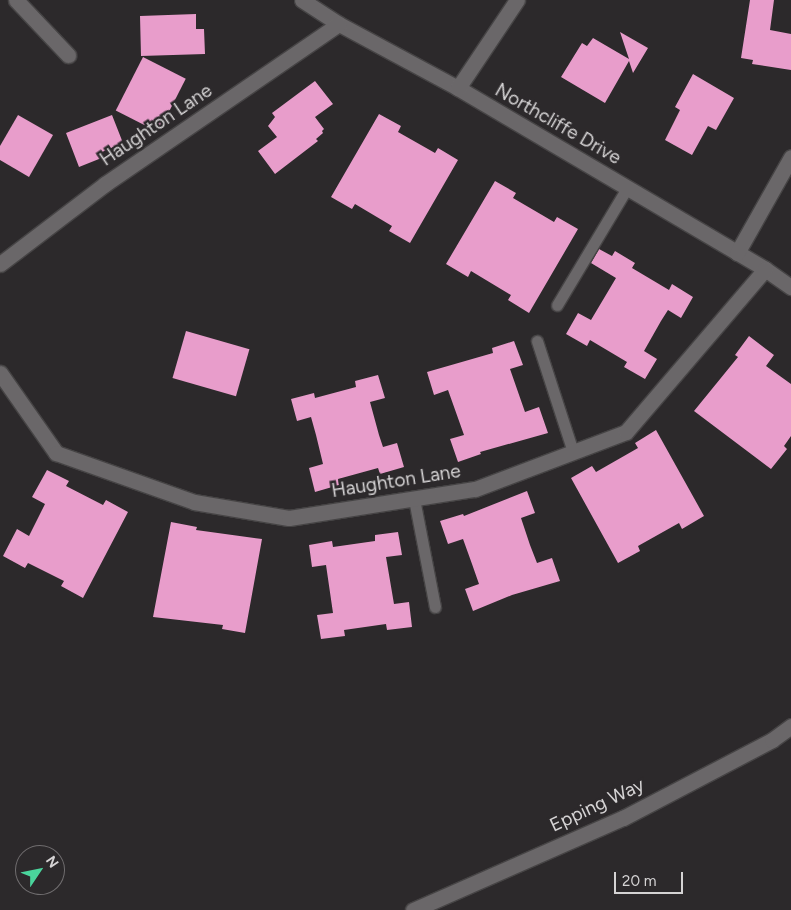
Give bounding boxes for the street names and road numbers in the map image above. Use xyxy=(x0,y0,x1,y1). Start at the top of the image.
street label: Haughton Lane xyxy=(96,79,216,171)
street label: Northcliffe Drive xyxy=(491,79,625,169)
street label: Haughton Lane xyxy=(330,460,462,502)
street label: Epping Way xyxy=(546,773,648,837)

